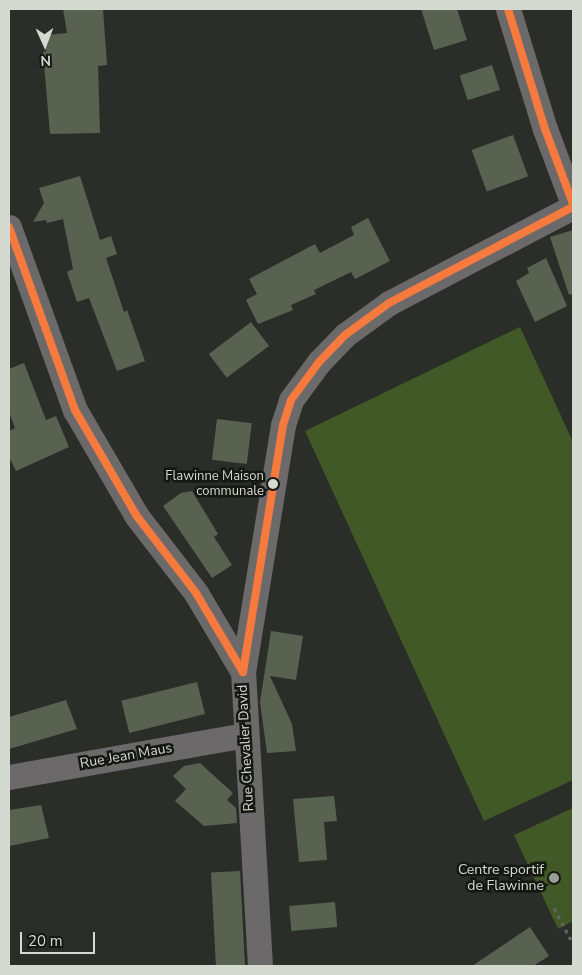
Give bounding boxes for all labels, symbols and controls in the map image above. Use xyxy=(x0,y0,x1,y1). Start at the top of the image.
north arrow xyxy=(20,20,70,70)
text: N xyxy=(40,51,51,70)
place label: Flawinne Maison communale xyxy=(165,469,264,500)
marker: Flawinne Maison communale xyxy=(268,479,278,489)
street label: Rue Chevalier David xyxy=(234,684,258,812)
street label: Rue Jean Maus xyxy=(79,740,173,772)
place label: Centre sportif de Flawinne xyxy=(458,862,544,894)
marker: Centre sportif de Flawinne xyxy=(548,872,560,884)
scale bar xyxy=(22,922,98,954)
text: 20 m xyxy=(28,931,63,951)

